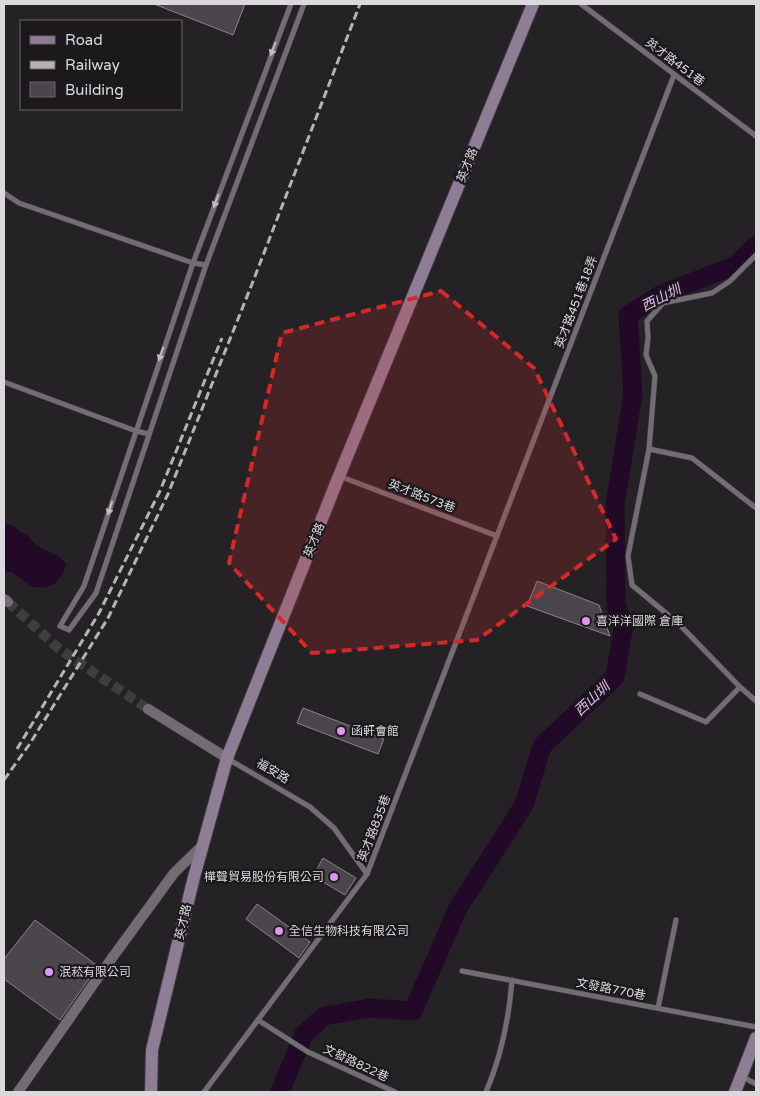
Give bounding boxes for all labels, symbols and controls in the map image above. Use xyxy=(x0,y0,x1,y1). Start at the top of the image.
legend xyxy=(20,20,182,110)
text: Road xyxy=(65,31,103,49)
street label: 英才路451巷 xyxy=(643,35,707,89)
one-way arrow xyxy=(269,42,276,57)
text: Railway xyxy=(65,56,120,74)
text: Building xyxy=(65,81,124,99)
street label: 英才路 xyxy=(454,146,480,184)
one-way arrow xyxy=(212,194,219,209)
street label: 英才路451巷18弄 xyxy=(552,254,600,350)
water label: 西山圳 xyxy=(638,280,685,315)
one-way arrow xyxy=(157,347,165,362)
street label: 英才路573巷 xyxy=(387,477,457,515)
one-way arrow xyxy=(105,501,113,516)
street label: 英才路 xyxy=(301,521,327,559)
place label: 喜洋洋國際 倉庫 xyxy=(596,614,683,628)
marker: 喜洋洋國際 倉庫 xyxy=(580,615,592,627)
water label: 西山圳 xyxy=(571,677,615,720)
place label: 函軒會館 xyxy=(351,724,399,738)
marker: 函軒會館 xyxy=(335,725,347,737)
street label: 福安路 xyxy=(254,756,292,786)
street label: 英才路835巷 xyxy=(355,793,393,863)
place label: 樺聲貿易股份有限公司 xyxy=(204,870,324,884)
marker: 樺聲貿易股份有限公司 xyxy=(328,871,340,883)
street label: 英才路 xyxy=(172,903,194,941)
place label: 全信生物科技有限公司 xyxy=(289,924,409,938)
marker: 全信生物科技有限公司 xyxy=(273,925,285,937)
place label: 泯菘有限公司 xyxy=(59,965,131,979)
marker: 泯菘有限公司 xyxy=(43,966,55,978)
street label: 文發路770巷 xyxy=(575,975,647,1003)
street label: 文發路822巷 xyxy=(321,1042,391,1084)

